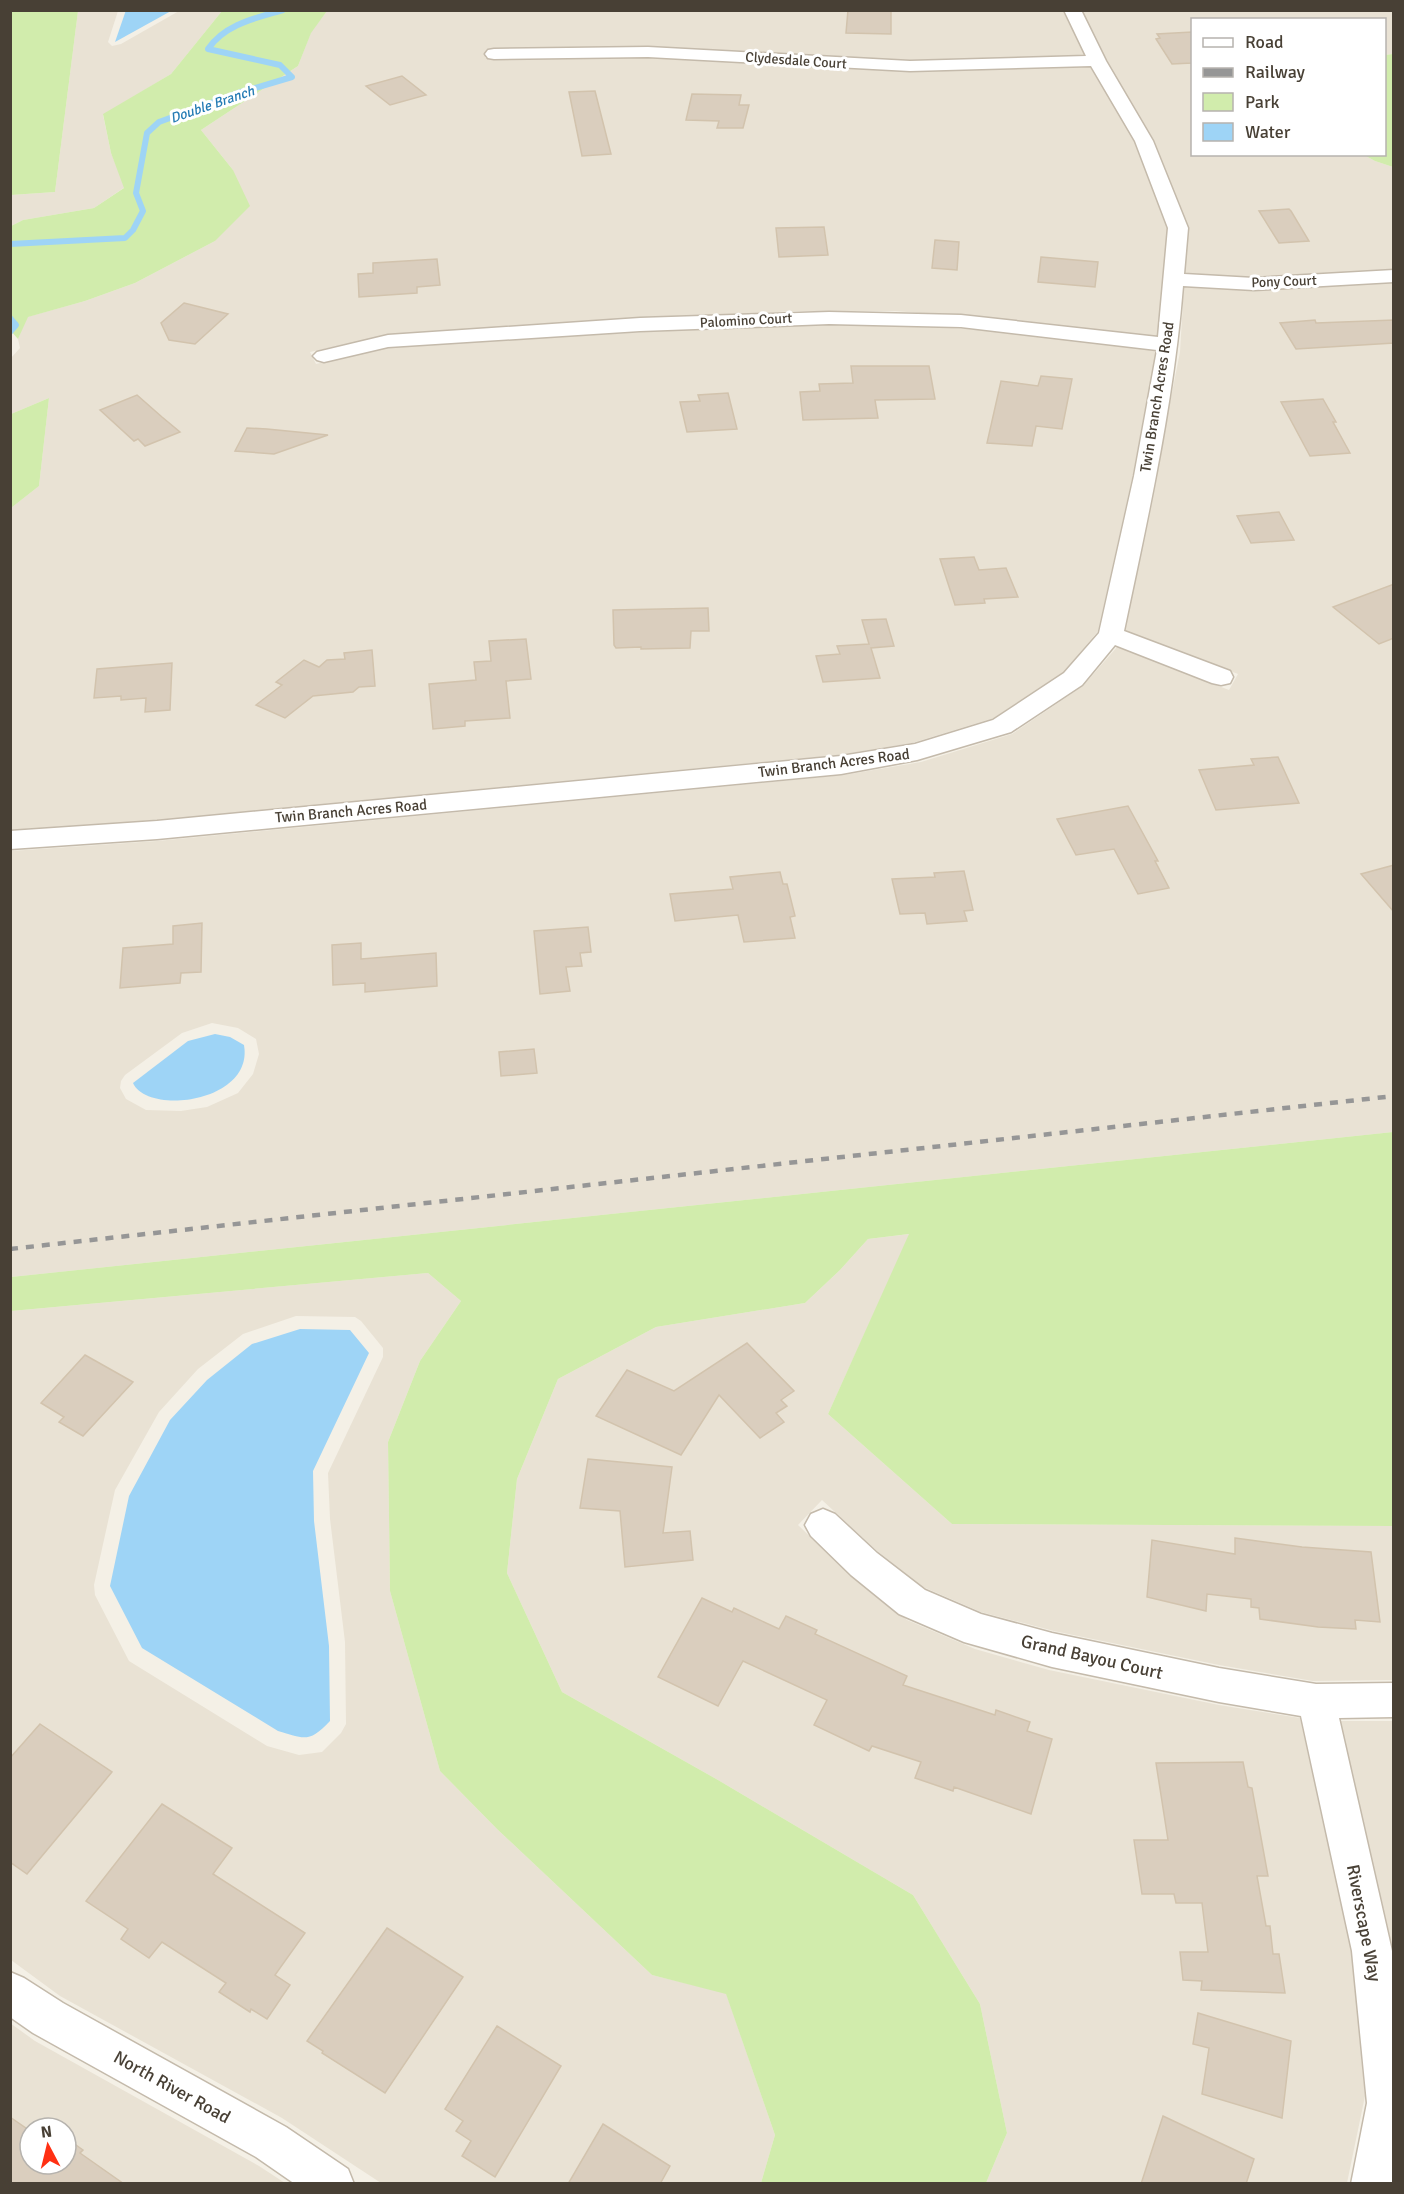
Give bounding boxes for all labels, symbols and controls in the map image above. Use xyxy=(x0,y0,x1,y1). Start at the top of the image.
legend xyxy=(1191,18,1386,156)
text: Road xyxy=(1245,31,1284,53)
street label: Clydesdale Court xyxy=(745,48,847,73)
text: Railway xyxy=(1245,61,1306,83)
water label: Double Branch xyxy=(168,82,257,127)
text: Park xyxy=(1245,91,1280,113)
text: Water xyxy=(1245,121,1291,143)
street label: Pony Court xyxy=(1251,272,1317,291)
street label: Palomino Court xyxy=(699,310,793,331)
street label: Twin Branch Acres Road xyxy=(1136,320,1178,474)
street label: Twin Branch Acres Road xyxy=(757,745,911,781)
street label: Twin Branch Acres Road xyxy=(274,795,428,827)
street label: Grand Bayou Court xyxy=(1019,1630,1165,1684)
street label: Riverscape Way xyxy=(1342,1862,1386,1984)
street label: North River Road xyxy=(110,2046,234,2128)
north arrow xyxy=(18,2116,78,2176)
text: N xyxy=(40,2122,53,2143)

